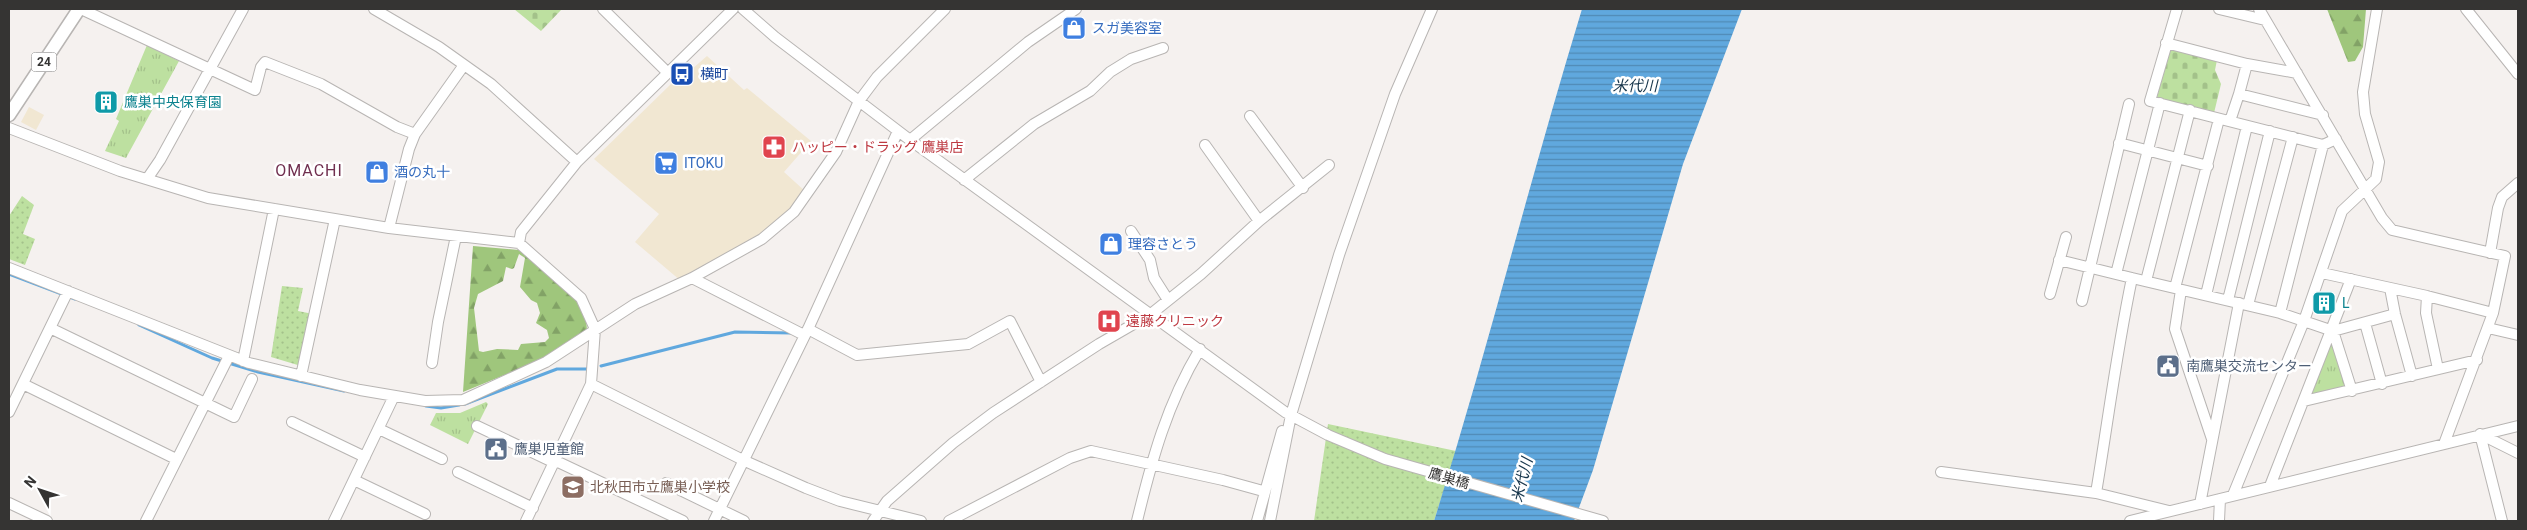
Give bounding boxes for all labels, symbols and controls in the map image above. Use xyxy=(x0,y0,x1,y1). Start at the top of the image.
shop icon: スガ美容室 xyxy=(1061,15,1087,41)
place label: スガ美容室 xyxy=(1092,20,1162,36)
road number: 24 xyxy=(32,52,56,72)
bus stop icon: 横町 xyxy=(669,61,695,87)
place label: 横町 xyxy=(700,66,728,82)
water label: 米代川 xyxy=(1612,77,1659,95)
building icon: 鷹巣中央保育園 xyxy=(93,89,119,115)
place label: 鷹巣中央保育園 xyxy=(124,94,222,110)
pharmacy icon: ハッピー・ドラッグ 鷹巣店 xyxy=(761,134,787,160)
place label: ハッピー・ドラッグ 鷹巣店 xyxy=(792,139,963,155)
supermarket icon: ITOKU xyxy=(653,150,679,176)
place label: ITOKU xyxy=(684,155,723,171)
shop icon: 酒の丸十 xyxy=(364,159,390,185)
district label: OMACHI xyxy=(275,161,343,180)
place label: 酒の丸十 xyxy=(394,164,450,180)
shop icon: 理容さとう xyxy=(1098,231,1124,257)
place label: 理容さとう xyxy=(1128,236,1198,252)
building icon: L xyxy=(2311,290,2337,316)
place label: L xyxy=(2342,295,2350,311)
hospital icon: 遠藤クリニック xyxy=(1096,308,1122,334)
place label: 遠藤クリニック xyxy=(1126,313,1224,329)
public building icon: 南鷹巣交流センター xyxy=(2155,353,2181,379)
place label: 南鷹巣交流センター xyxy=(2186,358,2312,374)
public building icon: 鷹巣児童館 xyxy=(483,436,509,462)
place label: 鷹巣児童館 xyxy=(514,441,584,457)
water label: 米代川 xyxy=(1508,454,1537,504)
north arrow xyxy=(15,465,65,515)
street label: 鷹巣橋 xyxy=(1427,465,1471,491)
text: N xyxy=(21,473,39,491)
school or university icon: 北秋田市立鷹巣小学校 xyxy=(560,474,586,500)
place label: 北秋田市立鷹巣小学校 xyxy=(590,479,730,495)

